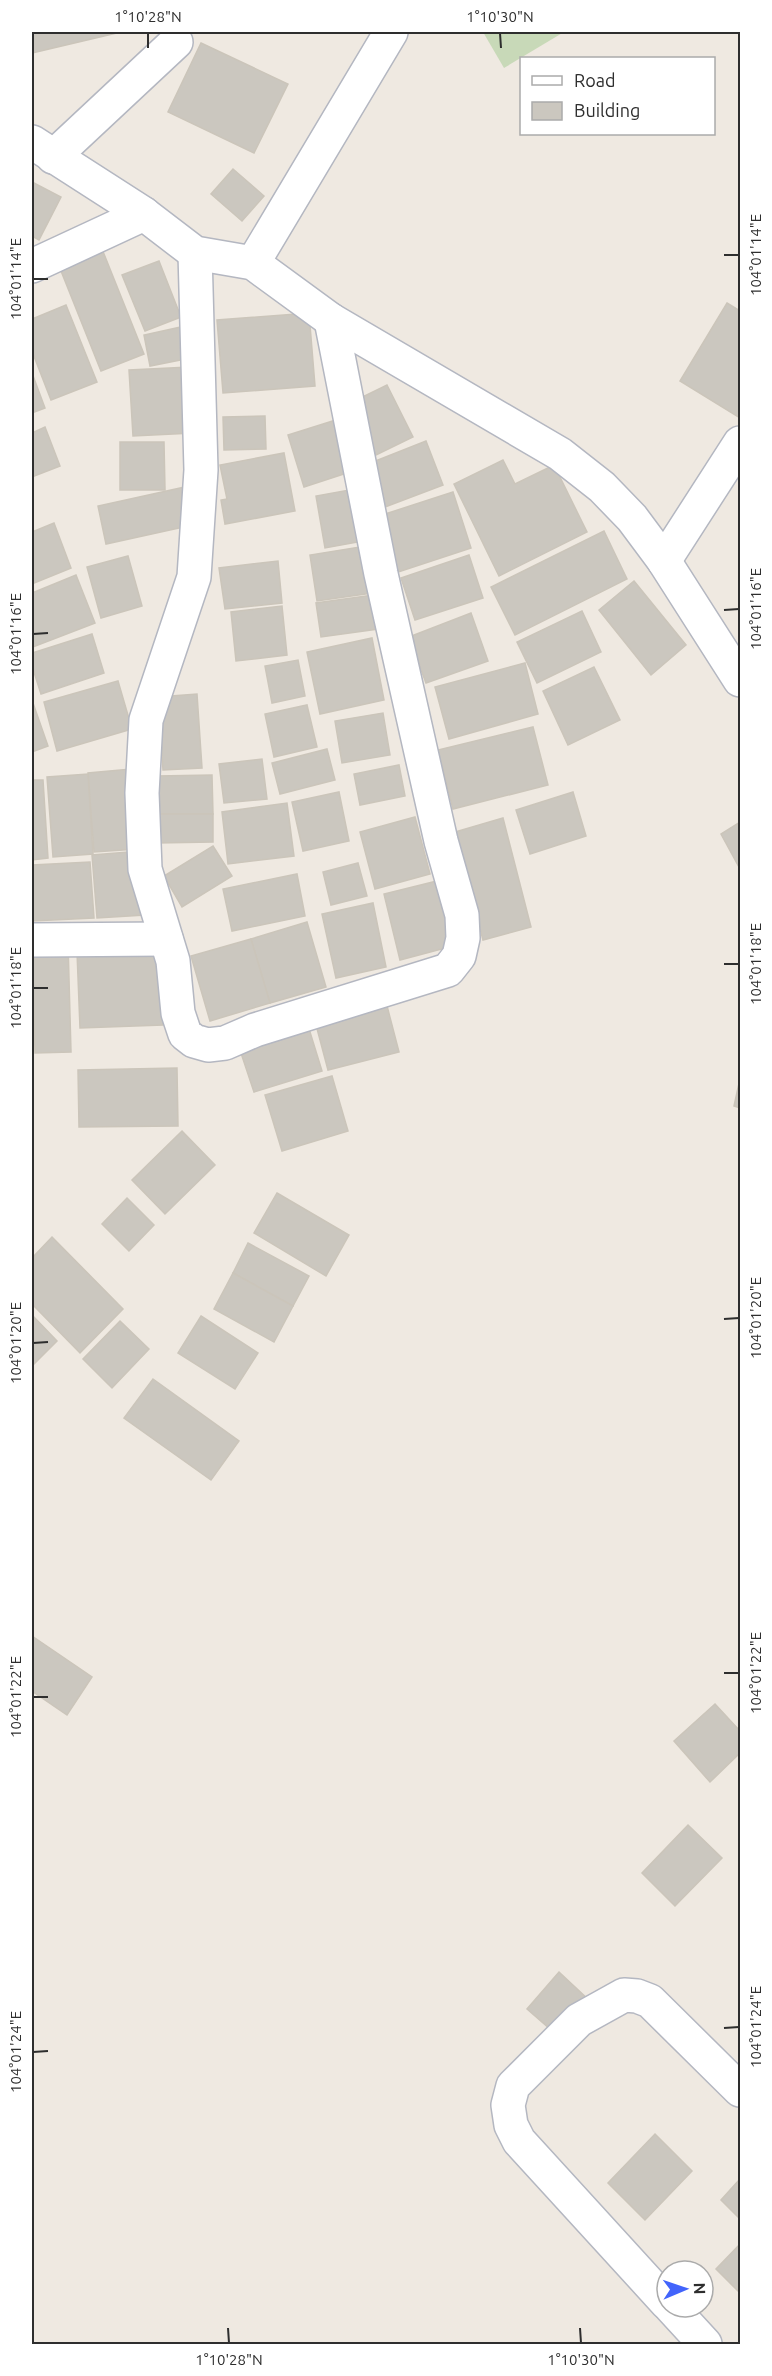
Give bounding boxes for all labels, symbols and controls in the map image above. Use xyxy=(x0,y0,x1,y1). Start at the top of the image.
text: 1°10'28"N xyxy=(114,8,182,25)
text: 1°10'30"N xyxy=(466,8,534,25)
legend xyxy=(520,57,715,135)
text: Road xyxy=(574,70,616,90)
text: Building xyxy=(574,100,640,120)
text: 104°01'14"E xyxy=(747,214,764,296)
text: 104°01'14"E xyxy=(7,238,24,320)
text: 104°01'16"E xyxy=(747,568,764,650)
text: 104°01'16"E xyxy=(7,593,24,675)
text: 104°01'18"E xyxy=(747,923,764,1005)
text: 104°01'18"E xyxy=(7,947,24,1029)
text: 104°01'20"E xyxy=(747,1277,764,1359)
text: 104°01'20"E xyxy=(7,1302,24,1384)
text: 104°01'22"E xyxy=(747,1632,764,1714)
text: 104°01'22"E xyxy=(7,1656,24,1738)
text: 104°01'24"E xyxy=(747,1986,764,2068)
text: 104°01'24"E xyxy=(7,2011,24,2093)
north arrow xyxy=(655,2259,715,2319)
text: N xyxy=(691,2282,709,2295)
text: 1°10'28"N xyxy=(195,2351,263,2368)
text: 1°10'30"N xyxy=(547,2351,615,2368)

